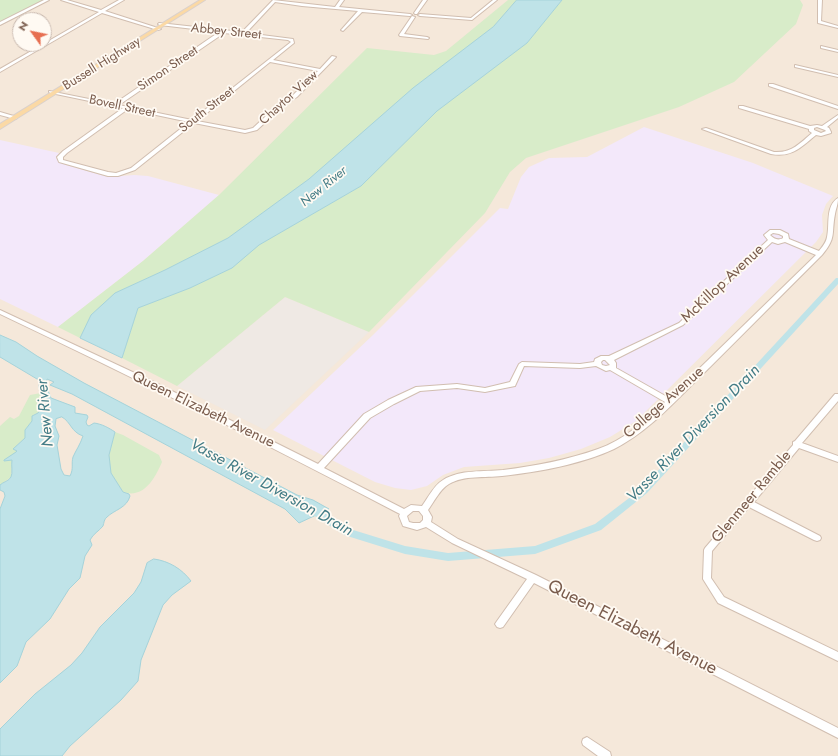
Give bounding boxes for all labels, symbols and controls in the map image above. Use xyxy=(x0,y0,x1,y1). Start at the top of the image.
north arrow xyxy=(12,12,52,52)
text: N xyxy=(14,18,32,34)
street label: Abbey Street xyxy=(190,21,262,43)
street label: Bussell Highway xyxy=(60,34,144,94)
street label: Simon Street xyxy=(135,43,201,95)
street label: Chaytor View xyxy=(256,68,322,128)
street label: South Street xyxy=(176,84,238,136)
street label: Bovell Street xyxy=(87,92,157,122)
water label: New River xyxy=(298,164,350,210)
street label: McKillop Avenue xyxy=(678,241,768,327)
water label: Vasse River Diversion Drain xyxy=(623,361,765,507)
street label: College Avenue xyxy=(620,363,708,443)
street label: Queen Elizabeth Avenue xyxy=(129,368,277,452)
water label: New River xyxy=(33,378,59,448)
water label: Vasse River Diversion Drain xyxy=(186,435,356,541)
street label: Glenmeer Ramble xyxy=(708,447,796,547)
street label: Queen Elizabeth Avenue xyxy=(544,576,720,680)

